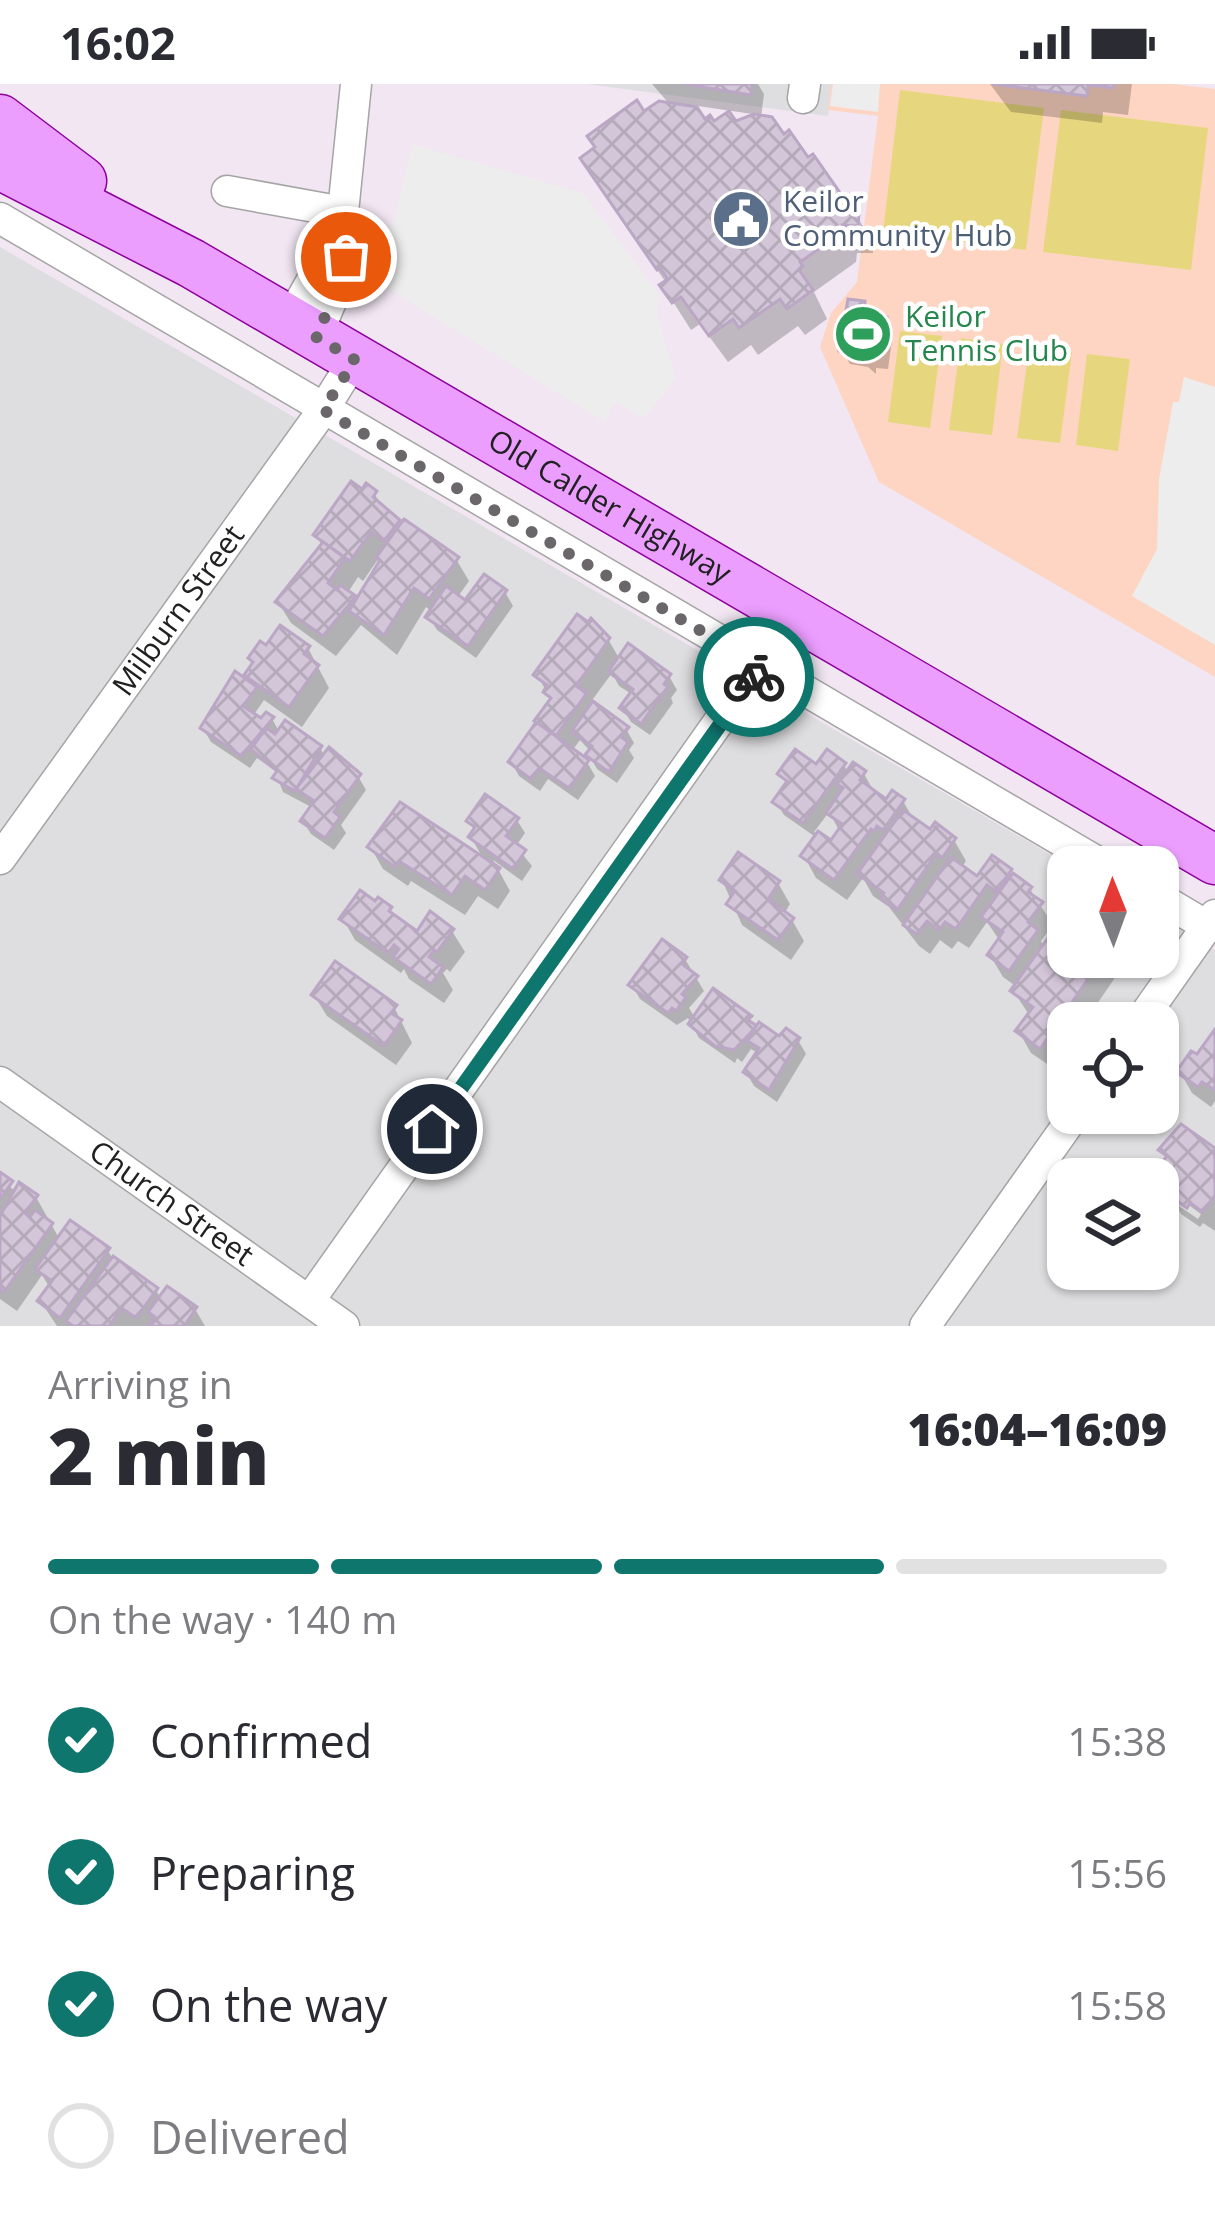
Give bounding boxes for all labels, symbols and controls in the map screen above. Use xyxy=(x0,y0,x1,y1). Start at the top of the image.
text: 16:02 xyxy=(60,12,176,73)
place label: Keilor Community Hub xyxy=(783,180,1012,255)
public building icon: Keilor Community Hub xyxy=(710,188,772,250)
pin xyxy=(295,206,397,308)
icon: bag xyxy=(313,224,379,290)
place label: Keilor Tennis Club xyxy=(905,295,1068,370)
sports icon: Keilor Tennis Club xyxy=(832,303,894,365)
street label: Old Calder Highway xyxy=(481,419,740,593)
street label: Milburn Street xyxy=(102,516,253,703)
courier xyxy=(694,617,814,737)
icon: bike xyxy=(721,644,787,710)
north arrow xyxy=(1047,846,1179,978)
map controls xyxy=(1047,846,1179,1290)
button: locate xyxy=(1047,1002,1179,1134)
pin xyxy=(381,1078,483,1180)
icon: home xyxy=(399,1096,465,1162)
street label: Church Street xyxy=(82,1130,262,1275)
button: layers xyxy=(1047,1158,1179,1290)
text: Arriving in xyxy=(48,1357,233,1410)
text: 16:04–16:09 xyxy=(908,1398,1167,1459)
text: 2 min xyxy=(48,1402,270,1508)
text: On the way · 140 m xyxy=(48,1592,397,1645)
icon: check xyxy=(48,1707,114,1773)
text: Confirmed xyxy=(150,1710,372,1771)
text: 15:38 xyxy=(1068,1714,1167,1767)
icon: check xyxy=(48,1839,114,1905)
text: Preparing xyxy=(150,1842,355,1903)
text: 15:56 xyxy=(1068,1846,1167,1899)
icon: check xyxy=(48,1971,114,2037)
text: On the way xyxy=(150,1974,387,2035)
text: 15:58 xyxy=(1068,1978,1167,2031)
text: Delivered xyxy=(150,2106,350,2167)

